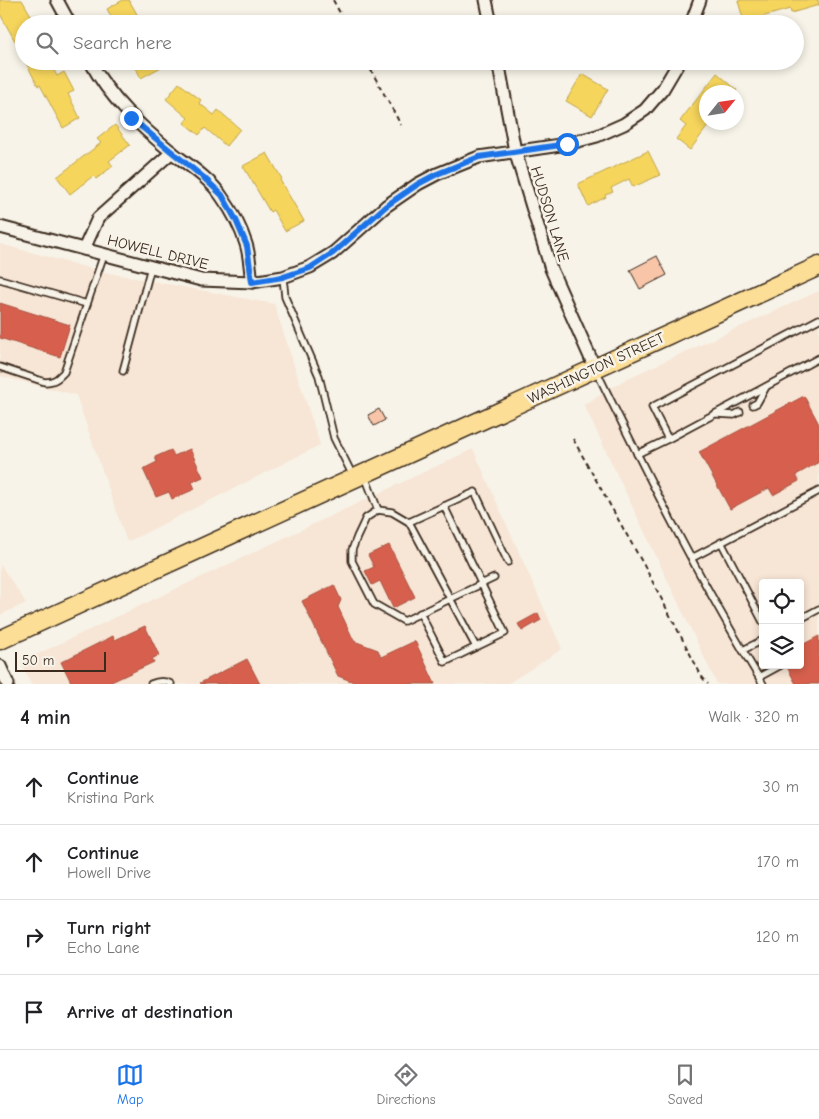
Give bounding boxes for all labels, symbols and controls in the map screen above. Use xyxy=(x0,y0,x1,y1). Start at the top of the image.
search box xyxy=(15,15,804,70)
icon: search xyxy=(33,29,61,57)
text: Search here xyxy=(73,32,172,54)
north arrow xyxy=(699,85,744,130)
route end xyxy=(120,107,143,130)
route start xyxy=(556,133,579,156)
street label: HUDSON LANE xyxy=(527,164,573,264)
street label: HOWELL DRIVE xyxy=(106,231,210,273)
street label: WASHINGTON STREET xyxy=(525,328,667,408)
map controls xyxy=(759,579,804,669)
button: locate xyxy=(759,579,804,624)
button: layers xyxy=(759,624,804,669)
scale bar xyxy=(15,649,106,672)
text: 50 m xyxy=(22,652,54,669)
text: 4 min xyxy=(20,705,71,729)
text: Walk · 320 m xyxy=(708,708,799,726)
text: Continue xyxy=(67,767,139,789)
icon: ahead xyxy=(20,773,48,801)
text: 30 m xyxy=(763,778,799,796)
text: Kristina Park xyxy=(67,789,154,807)
text: Continue xyxy=(67,842,139,864)
icon: ahead xyxy=(20,848,48,876)
text: 170 m xyxy=(757,853,799,871)
text: Howell Drive xyxy=(67,864,151,882)
text: Turn right xyxy=(67,917,151,939)
icon: right xyxy=(20,923,48,951)
text: 120 m xyxy=(756,928,799,946)
text: Echo Lane xyxy=(67,939,140,957)
icon: arrive xyxy=(20,998,48,1026)
text: Arrive at destination xyxy=(67,1001,233,1023)
tab: Map xyxy=(116,1061,144,1108)
tab: Directions xyxy=(376,1061,436,1108)
tab: Saved xyxy=(668,1061,703,1108)

